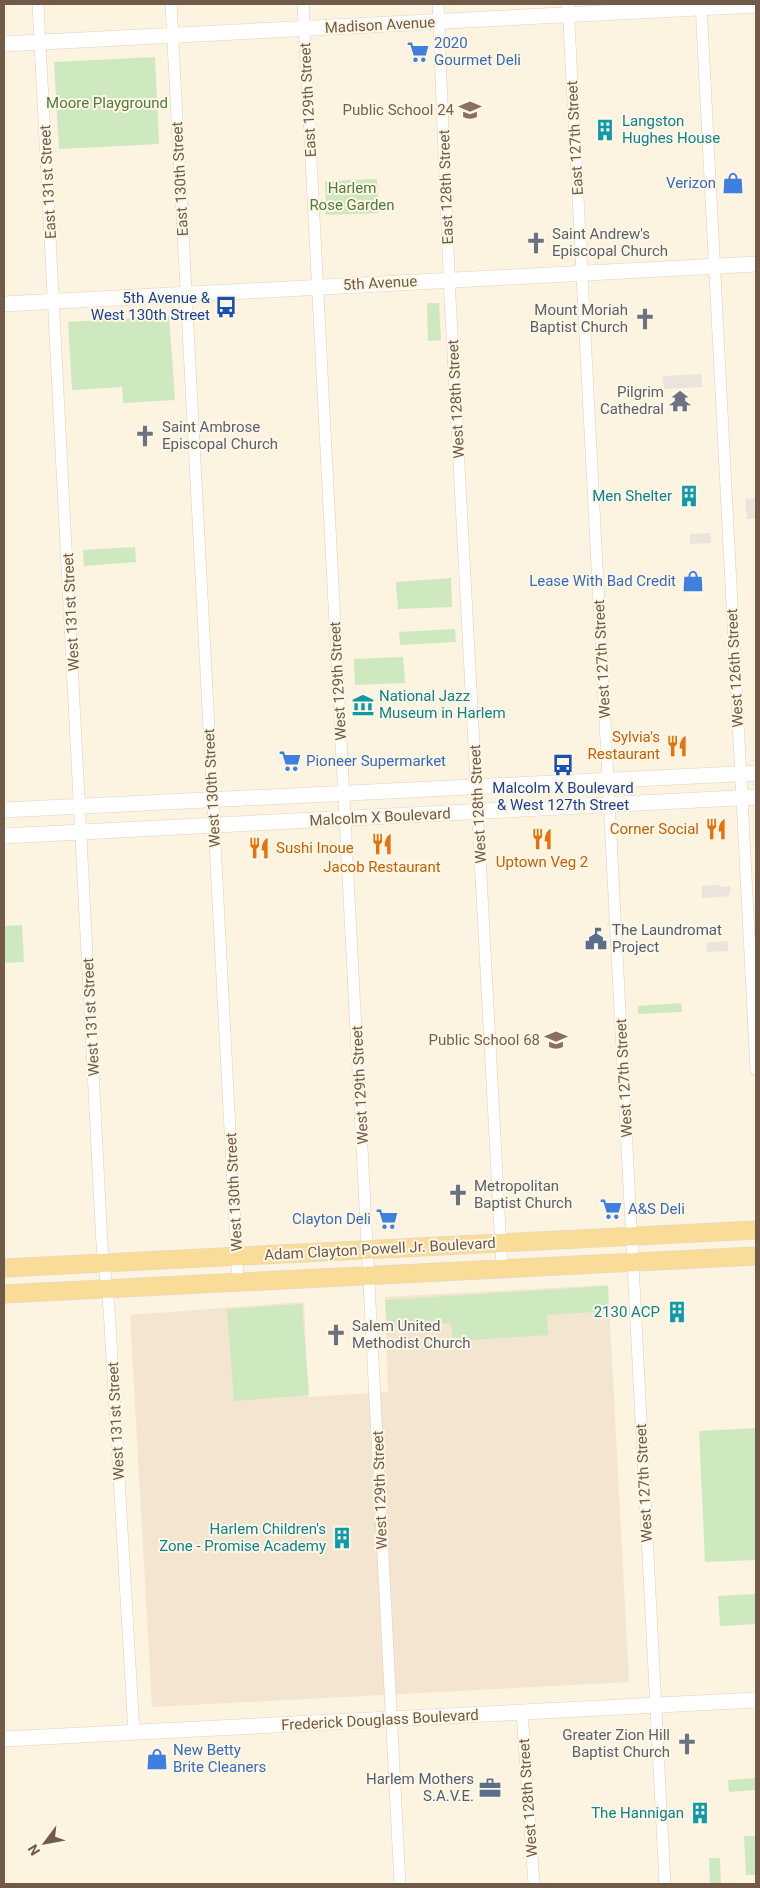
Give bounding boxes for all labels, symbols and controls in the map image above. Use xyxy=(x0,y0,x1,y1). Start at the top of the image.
street label: Madison Avenue xyxy=(324,13,436,37)
place label: 2020 Gourmet Deli xyxy=(434,34,521,69)
supermarket icon: 2020 Gourmet Deli xyxy=(405,39,431,65)
street label: East 129th Street xyxy=(296,42,320,158)
street label: East 127th Street xyxy=(563,80,587,196)
park label: Moore Playground xyxy=(46,94,168,112)
school or university icon: Public School 24 xyxy=(457,97,483,123)
place label: Public School 24 xyxy=(343,101,455,119)
place label: Langston Hughes House xyxy=(622,112,720,147)
building icon: Langston Hughes House xyxy=(592,117,618,143)
street label: East 130th Street xyxy=(168,121,192,237)
street label: East 131st Street xyxy=(36,124,60,240)
street label: East 128th Street xyxy=(435,129,457,245)
shop icon: Verizon xyxy=(720,170,746,196)
place label: Verizon xyxy=(666,174,716,192)
park label: Harlem Rose Garden xyxy=(309,179,395,214)
place label: Saint Andrew's Episcopal Church xyxy=(552,225,668,260)
church icon: Saint Andrew's Episcopal Church xyxy=(523,230,549,256)
street label: 5th Avenue xyxy=(342,272,418,294)
place label: 5th Avenue & West 130th Street xyxy=(91,289,211,324)
bus stop icon: 5th Avenue & West 130th Street xyxy=(213,294,239,320)
place label: Mount Moriah Baptist Church xyxy=(530,301,628,336)
church icon: Mount Moriah Baptist Church xyxy=(632,306,658,332)
street label: West 128th Street xyxy=(444,339,468,459)
place label: Pilgrim Cathedral xyxy=(600,383,664,418)
temple icon: Pilgrim Cathedral xyxy=(667,388,693,414)
place label: Saint Ambrose Episcopal Church xyxy=(162,418,278,453)
church icon: Saint Ambrose Episcopal Church xyxy=(132,423,158,449)
building icon: Men Shelter xyxy=(676,483,702,509)
place label: Men Shelter xyxy=(592,487,672,505)
street label: West 131st Street xyxy=(59,552,83,672)
shop icon: Lease With Bad Credit xyxy=(680,568,706,594)
place label: Lease With Bad Credit xyxy=(529,572,676,590)
street label: West 127th Street xyxy=(590,599,614,719)
street label: West 126th Street xyxy=(723,608,747,728)
street label: West 129th Street xyxy=(326,621,350,741)
place label: National Jazz Museum in Harlem xyxy=(379,687,506,722)
museum icon: National Jazz Museum in Harlem xyxy=(350,692,376,718)
street label: West 130th Street xyxy=(200,728,224,848)
place label: Sylvia's Restaurant xyxy=(588,728,660,763)
restaurant icon: Sylvia's Restaurant xyxy=(664,733,690,759)
street label: West 128th Street xyxy=(466,744,490,864)
supermarket icon: Pioneer Supermarket xyxy=(277,748,303,774)
place label: Pioneer Supermarket xyxy=(306,752,446,770)
bus stop icon: Malcolm X Boulevard & West 127th Street xyxy=(550,752,576,778)
place label: Malcolm X Boulevard & West 127th Street xyxy=(492,779,634,814)
street label: Malcolm X Boulevard xyxy=(309,804,451,830)
restaurant icon: Corner Social xyxy=(703,816,729,842)
place label: Corner Social xyxy=(610,820,699,838)
restaurant icon: Uptown Veg 2 xyxy=(529,826,555,852)
restaurant icon: Jacob Restaurant xyxy=(369,831,395,857)
restaurant icon: Sushi Inoue xyxy=(246,835,272,861)
place label: Sushi Inoue xyxy=(276,839,354,857)
place label: Uptown Veg 2 xyxy=(496,853,588,871)
place label: Jacob Restaurant xyxy=(323,858,441,876)
place label: The Laundromat Project xyxy=(612,921,722,956)
public building icon: The Laundromat Project xyxy=(583,926,609,952)
street label: West 131st Street xyxy=(79,957,103,1077)
street label: West 127th Street xyxy=(612,1018,636,1138)
street label: West 129th Street xyxy=(348,1025,372,1145)
school or university icon: Public School 68 xyxy=(543,1027,569,1053)
place label: Public School 68 xyxy=(429,1031,540,1049)
street label: West 130th Street xyxy=(222,1132,246,1252)
place label: Metropolitan Baptist Church xyxy=(474,1177,572,1212)
church icon: Metropolitan Baptist Church xyxy=(445,1182,471,1208)
supermarket icon: A&S Deli xyxy=(598,1196,624,1222)
place label: A&S Deli xyxy=(628,1200,685,1218)
supermarket icon: Clayton Deli xyxy=(374,1206,400,1232)
place label: Clayton Deli xyxy=(292,1210,371,1228)
street label: Adam Clayton Powell Jr. Boulevard xyxy=(264,1234,496,1264)
building icon: 2130 ACP xyxy=(664,1299,690,1325)
place label: 2130 ACP xyxy=(594,1303,660,1321)
place label: Salem United Methodist Church xyxy=(352,1317,471,1352)
church icon: Salem United Methodist Church xyxy=(323,1322,349,1348)
street label: West 131st Street xyxy=(104,1361,128,1481)
street label: West 127th Street xyxy=(632,1423,656,1543)
street label: West 129th Street xyxy=(369,1430,391,1550)
place label: Harlem Children's Zone - Promise Academy xyxy=(159,1520,326,1555)
building icon: Harlem Children's Zone - Promise Academy xyxy=(329,1525,355,1551)
street label: Frederick Douglass Boulevard xyxy=(281,1706,479,1734)
place label: Greater Zion Hill Baptist Church xyxy=(562,1726,670,1761)
church icon: Greater Zion Hill Baptist Church xyxy=(674,1731,700,1757)
street label: West 128th Street xyxy=(515,1738,541,1858)
place label: New Betty Brite Cleaners xyxy=(173,1741,266,1776)
shop icon: New Betty Brite Cleaners xyxy=(144,1746,170,1772)
place label: Harlem Mothers S.A.V.E. xyxy=(366,1770,474,1805)
office icon: Harlem Mothers S.A.V.E. xyxy=(477,1775,503,1801)
building icon: The Hannigan xyxy=(687,1800,713,1826)
place label: The Hannigan xyxy=(591,1804,684,1822)
north arrow xyxy=(20,1818,70,1868)
text: N xyxy=(25,1841,43,1858)

